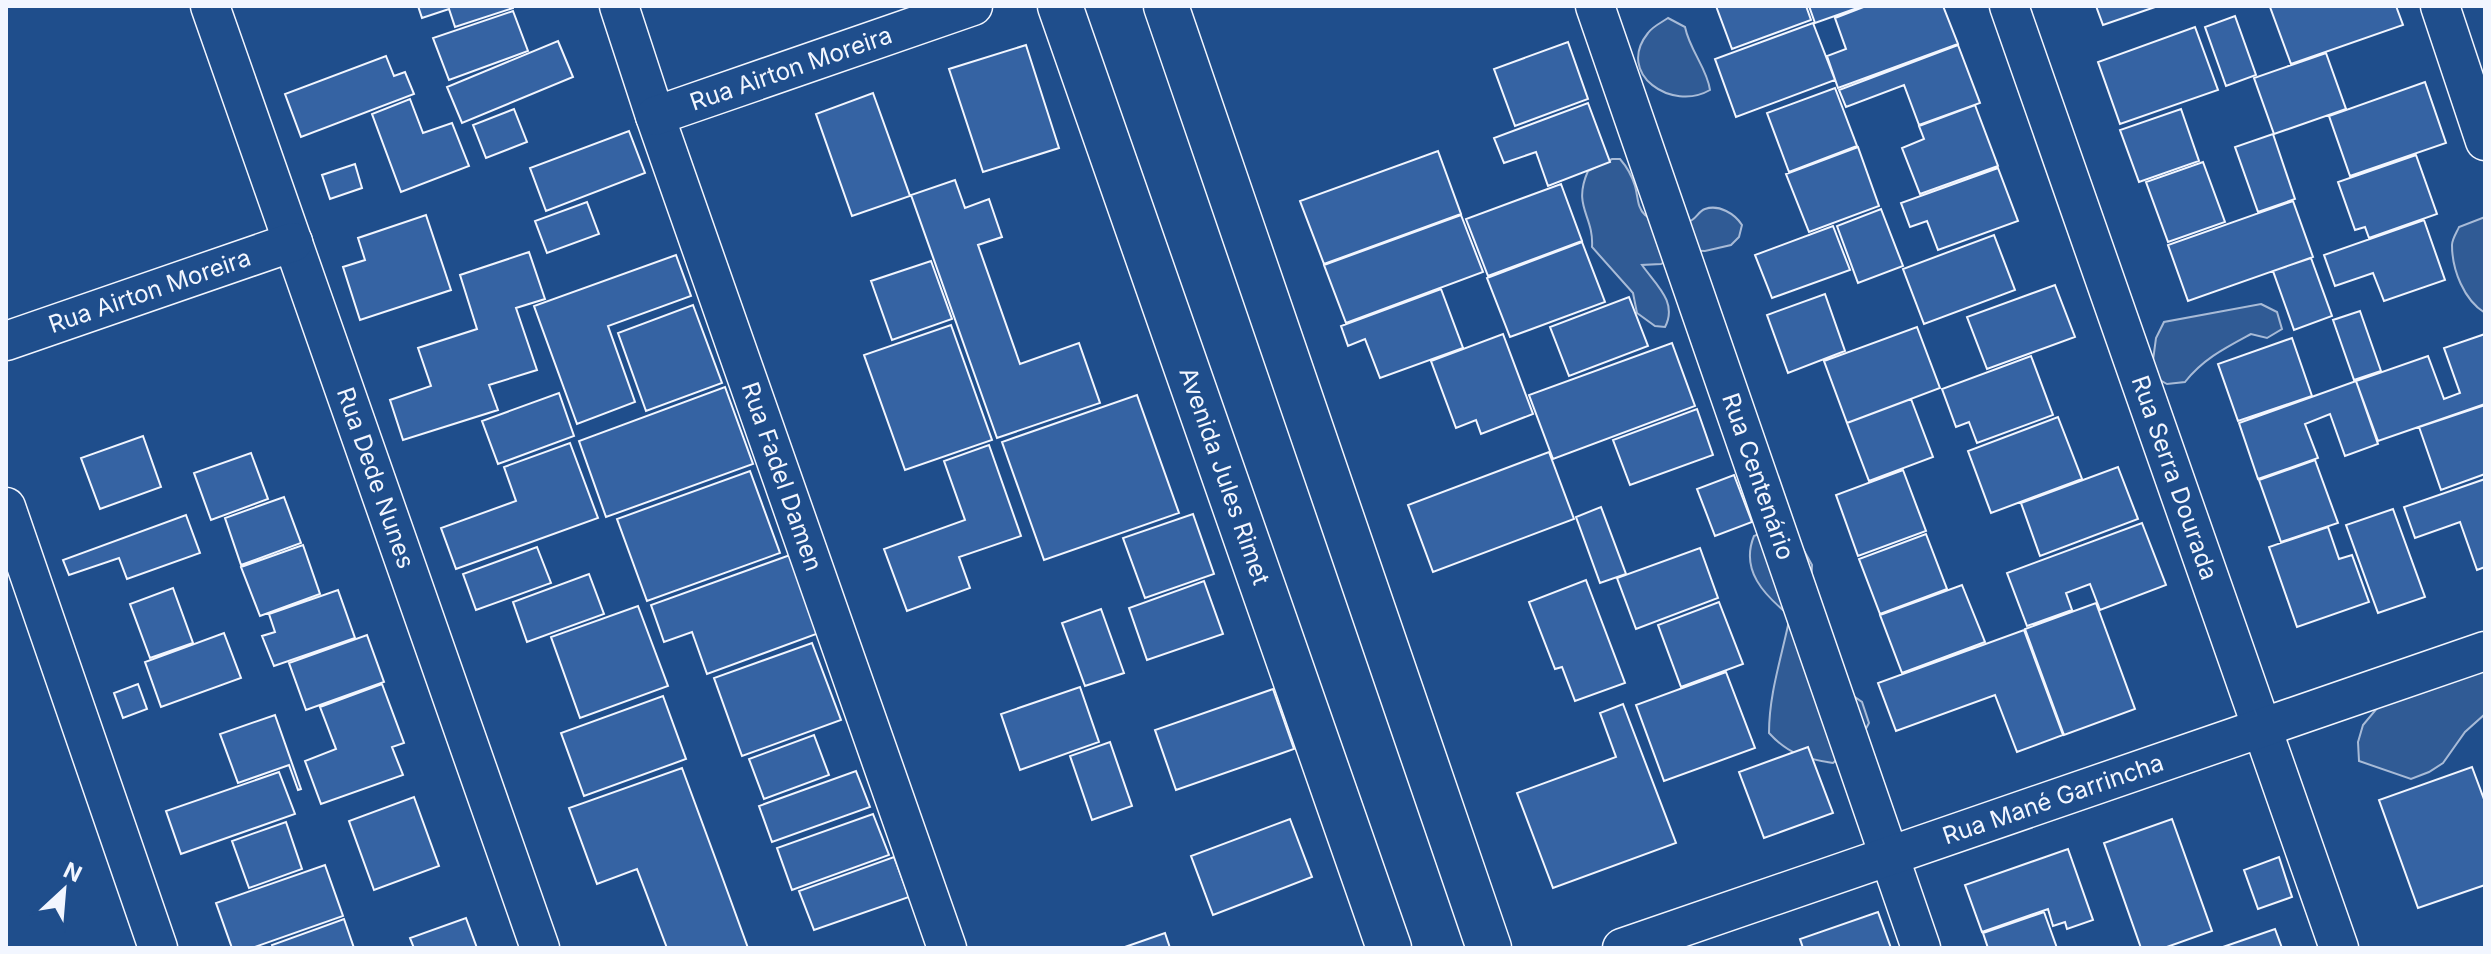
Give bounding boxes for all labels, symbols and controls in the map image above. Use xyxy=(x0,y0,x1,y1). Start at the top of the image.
street label: Rua Airton Moreira xyxy=(686,20,896,117)
street label: Rua Airton Moreira xyxy=(45,243,254,339)
street label: Avenida Jules Rimet xyxy=(1173,363,1276,589)
street label: Rua Serra Dourada xyxy=(2126,372,2224,584)
street label: Rua Fadel Damen xyxy=(736,378,829,575)
street label: Rua Dede Nunes xyxy=(331,383,421,572)
street label: Rua Centenário xyxy=(1716,389,1801,564)
street label: Rua Mané Garrincha xyxy=(1939,748,2167,851)
north arrow xyxy=(24,850,104,930)
text: N xyxy=(60,857,86,887)

